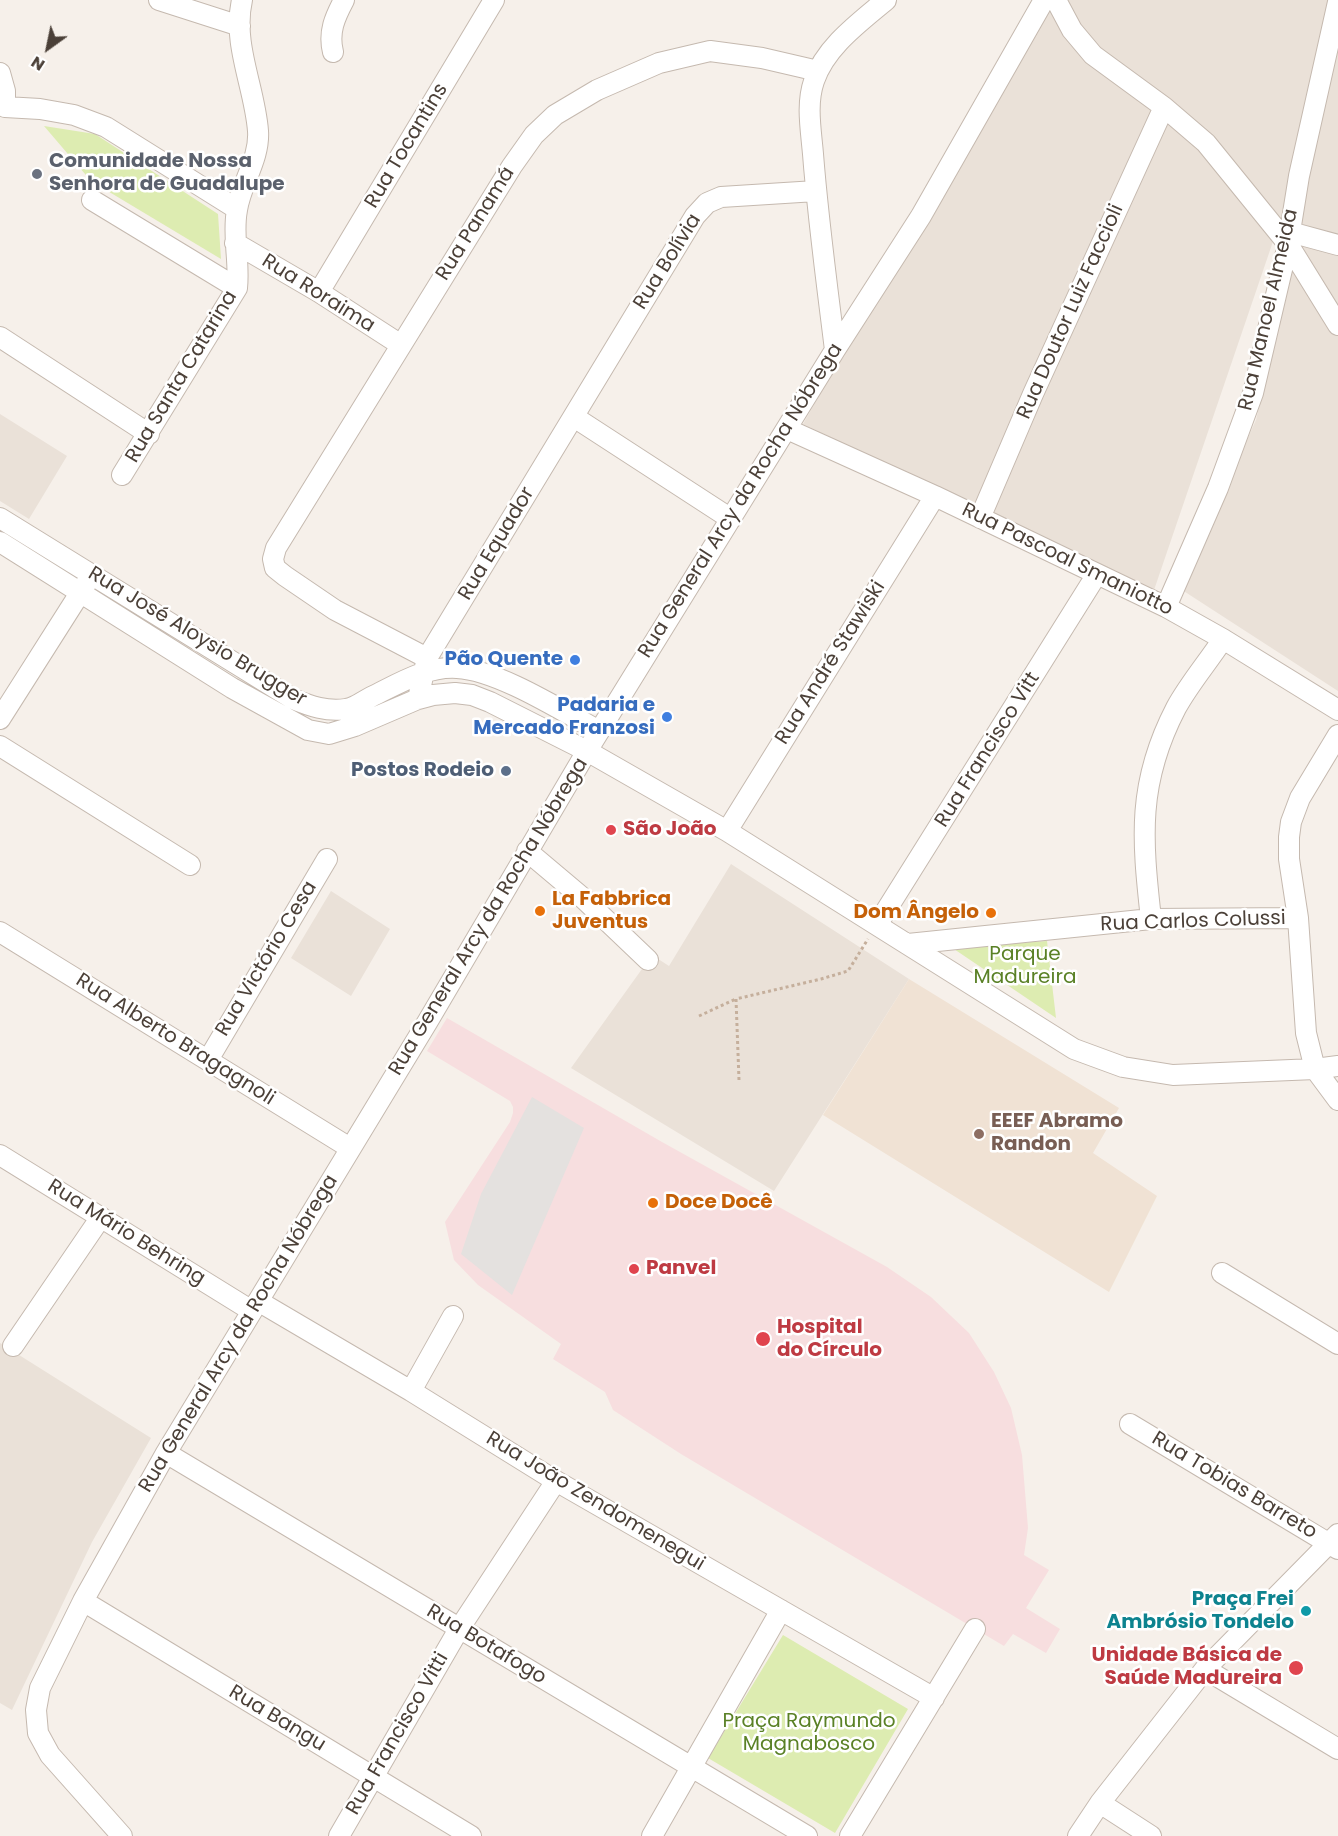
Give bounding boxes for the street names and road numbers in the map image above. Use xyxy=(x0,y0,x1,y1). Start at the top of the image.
street label: Rua Tocantins xyxy=(360,79,454,213)
street label: Rua Panamá xyxy=(432,163,520,285)
street label: Rua Doutor Luiz Faccioli xyxy=(1013,201,1129,423)
street label: Rua Manoel Almeida xyxy=(1234,207,1304,413)
street label: Rua Bolívia xyxy=(629,210,707,314)
street label: Rua Roraima xyxy=(257,250,379,338)
street label: Rua Santa Catarina xyxy=(121,287,243,467)
street label: Rua General Arcy da Rocha Nóbrega xyxy=(634,339,848,663)
street label: Rua Equador xyxy=(454,483,540,605)
street label: Rua Pascoal Smaniotto xyxy=(958,498,1176,622)
street label: Rua José Aloysio Brugger xyxy=(83,562,311,712)
street label: Rua André Stawiski xyxy=(771,577,891,749)
street label: Rua Francisco Vitt xyxy=(931,668,1045,832)
street label: Rua General Arcy da Rocha Nóbrega xyxy=(384,754,594,1080)
street label: Rua Victório Cesa xyxy=(211,877,323,1041)
street label: Rua Carlos Colussi xyxy=(1100,907,1286,937)
street label: Rua Alberto Bragagnoli xyxy=(71,969,279,1111)
street label: Rua General Arcy da Rocha Nóbrega xyxy=(134,1171,344,1497)
street label: Rua Mário Behring xyxy=(43,1175,209,1291)
street label: Rua João Zendomenegui xyxy=(481,1427,709,1577)
street label: Rua Tobias Barreto xyxy=(1147,1427,1321,1545)
street label: Rua Botafogo xyxy=(422,1600,550,1690)
street label: Rua Francisco Vitti xyxy=(342,1649,454,1819)
street label: Rua Bangu xyxy=(224,1681,330,1757)

